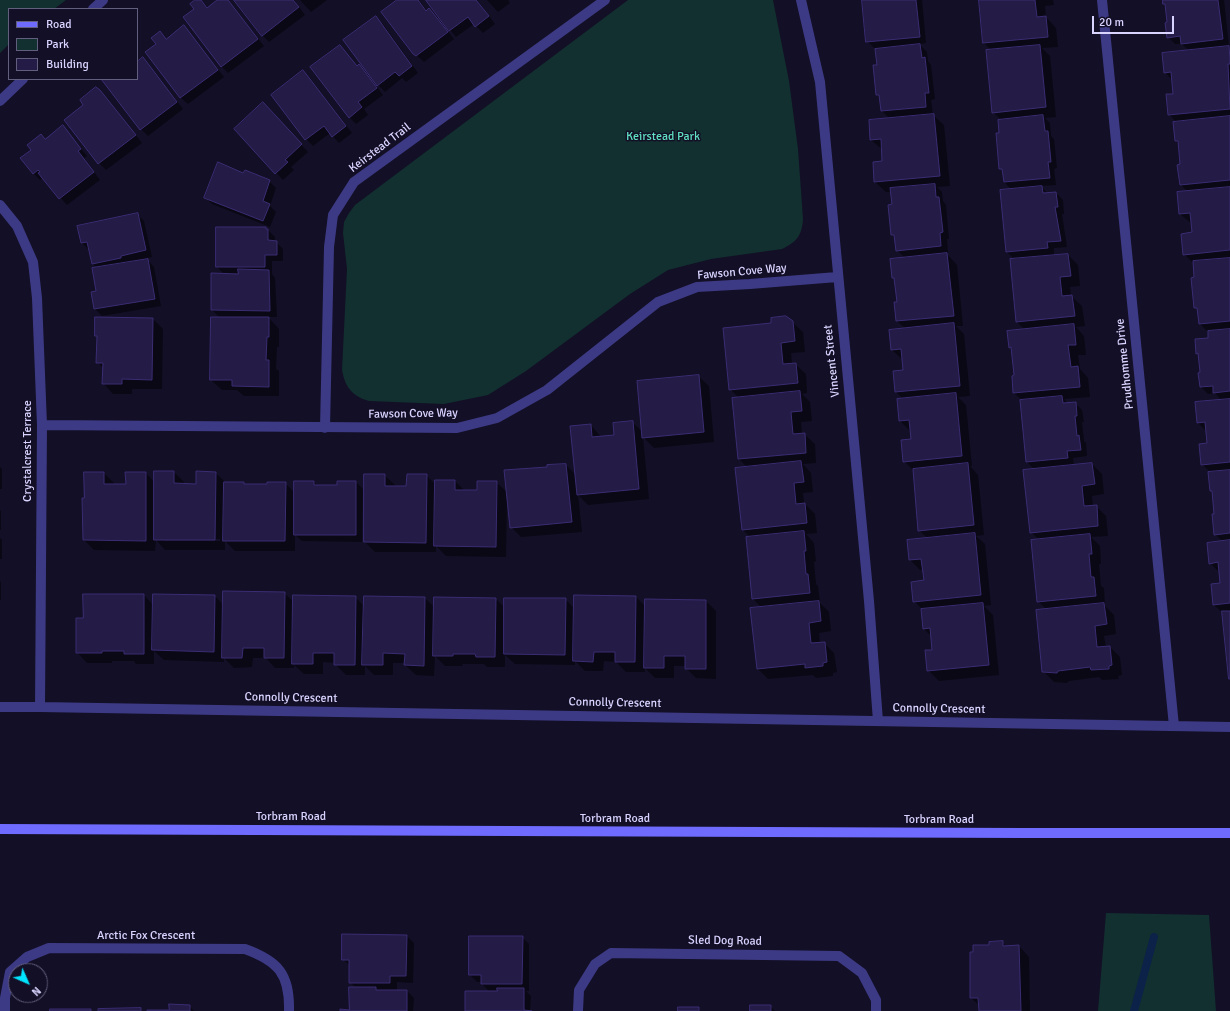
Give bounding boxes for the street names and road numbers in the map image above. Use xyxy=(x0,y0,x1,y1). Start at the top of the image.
street label: Keirstead Trail xyxy=(346,120,414,176)
street label: Fawson Cove Way xyxy=(697,261,787,283)
street label: Prudhomme Drive xyxy=(1113,318,1137,410)
street label: Vincent Street xyxy=(821,324,843,398)
street label: Crystalcrest Terrace xyxy=(21,400,35,502)
street label: Fawson Cove Way xyxy=(368,406,458,422)
street label: Connolly Crescent xyxy=(244,690,338,706)
street label: Connolly Crescent xyxy=(568,695,662,711)
street label: Connolly Crescent xyxy=(892,701,986,717)
street label: Torbram Road xyxy=(256,810,326,824)
street label: Torbram Road xyxy=(580,812,650,826)
street label: Torbram Road xyxy=(904,813,974,827)
street label: Arctic Fox Crescent xyxy=(97,929,195,943)
street label: Sled Dog Road xyxy=(688,933,762,949)

